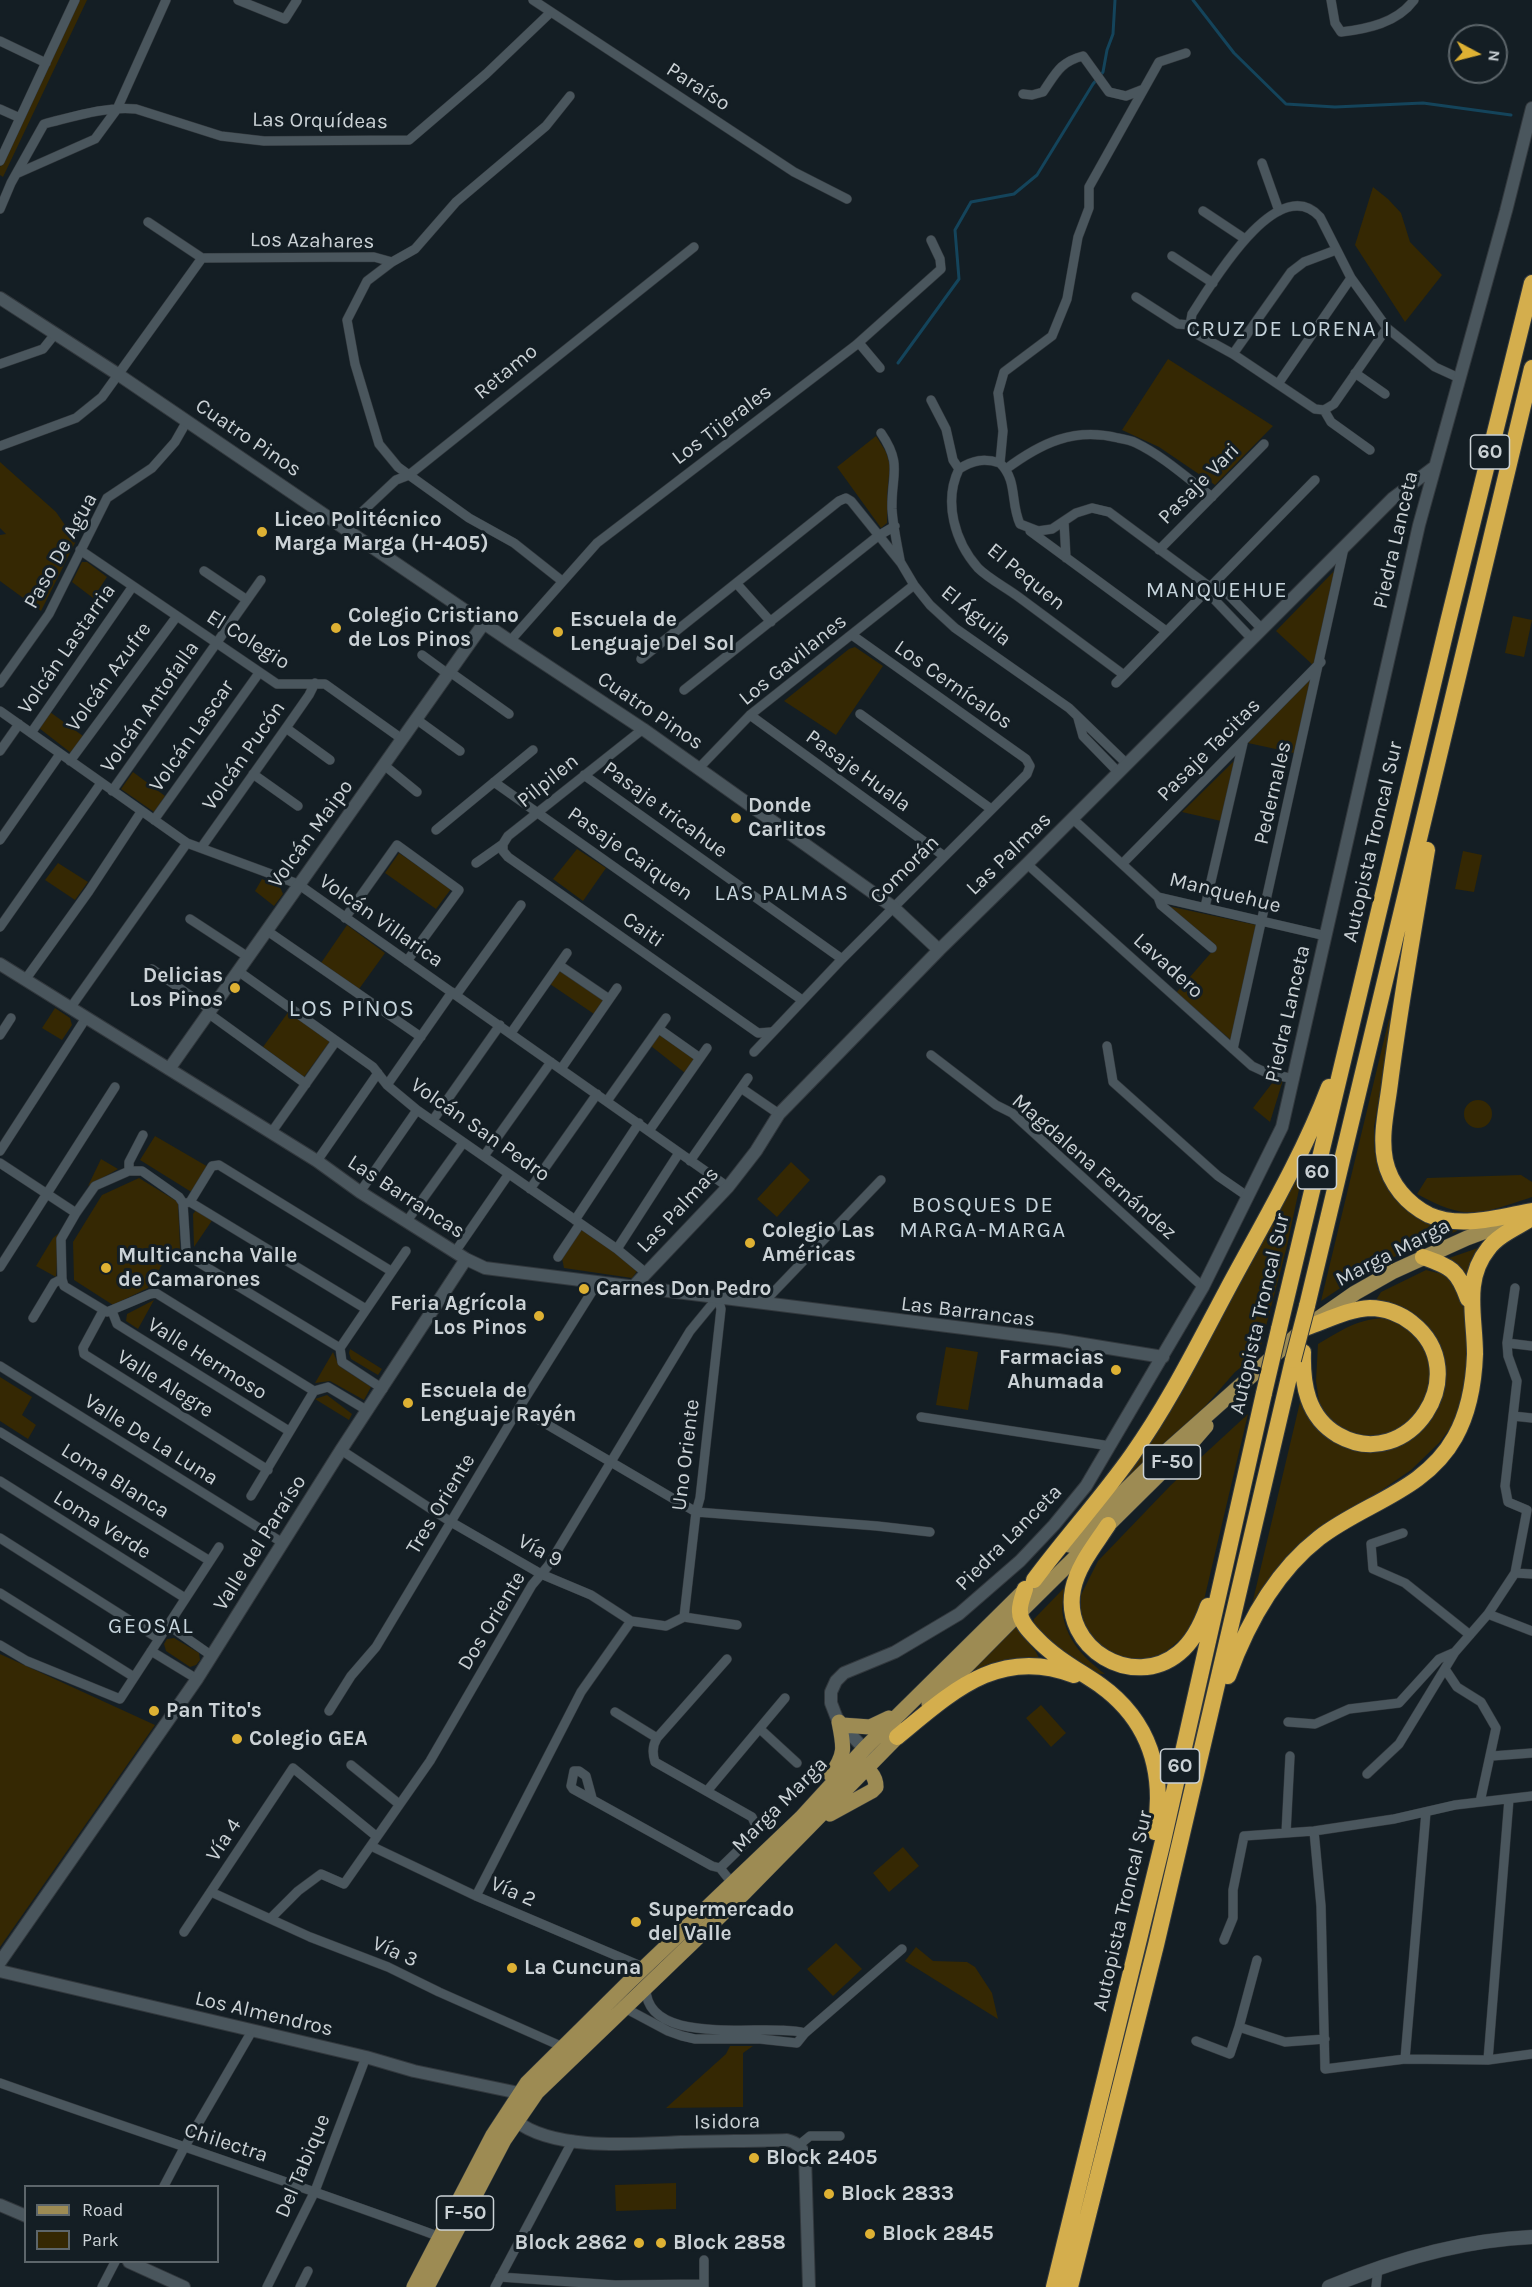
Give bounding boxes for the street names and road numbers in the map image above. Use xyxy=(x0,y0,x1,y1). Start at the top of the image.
street label: Paraíso xyxy=(661,57,735,117)
street label: Las Orquídeas xyxy=(252,107,388,135)
street label: Los Azahares xyxy=(250,227,374,255)
street label: Retamo xyxy=(469,339,543,405)
street label: Los Tijerales xyxy=(667,379,777,471)
street label: Cuatro Pinos xyxy=(190,393,306,483)
road number: 60 xyxy=(1470,435,1510,469)
street label: Pasaje Vari xyxy=(1153,438,1245,530)
street label: Piedra Lanceta xyxy=(1368,469,1424,611)
street label: Paso De Agua xyxy=(19,489,103,613)
street label: El Pequen xyxy=(982,538,1070,616)
street label: Volcán Lastarria xyxy=(13,579,121,719)
street label: El Águila xyxy=(936,580,1016,652)
street label: El Colegio xyxy=(202,605,294,675)
street label: Los Gavilanes xyxy=(734,609,852,711)
street label: Volcán Azufre xyxy=(61,617,157,737)
street label: Los Cernícalos xyxy=(889,635,1017,735)
street label: Volcán Antofalla xyxy=(95,636,205,778)
street label: Cuatro Pinos xyxy=(592,666,708,756)
street label: Volcán Lascar xyxy=(144,675,240,797)
street label: Pasaje Tacitas xyxy=(1152,693,1266,807)
street label: Volcán Pucón xyxy=(197,696,291,816)
street label: Pasaje Huala xyxy=(800,724,916,818)
street label: Pedernales xyxy=(1249,739,1297,847)
street label: Autopista Troncal Sur xyxy=(1338,739,1408,945)
street label: Pilpilen xyxy=(512,749,584,813)
street label: Pasaje tricahue xyxy=(598,756,732,864)
street label: Volcán Maipo xyxy=(263,775,359,893)
street label: Pasaje Caiquen xyxy=(562,801,698,907)
street label: Las Palmas xyxy=(961,807,1057,901)
street label: Comorán xyxy=(865,830,945,910)
street label: Manquehue xyxy=(1167,867,1283,919)
street label: Volcán Villarica xyxy=(314,869,448,973)
street label: Caiti xyxy=(617,907,669,953)
street label: Lavadero xyxy=(1128,928,1208,1004)
street label: Piedra Lanceta xyxy=(1260,943,1316,1085)
street label: Volcán San Pedro xyxy=(405,1073,555,1187)
street label: Magdalena Fernández xyxy=(1006,1089,1182,1245)
street label: Las Barrancas xyxy=(343,1150,469,1244)
road number: 60 xyxy=(1298,1155,1336,1189)
street label: Las Palmas xyxy=(632,1162,724,1258)
street label: Autopista Troncal Sur xyxy=(1225,1211,1295,1417)
street label: Marga Marga xyxy=(1332,1213,1454,1293)
street label: Las Barrancas xyxy=(900,1291,1036,1333)
street label: Valle Hermoso xyxy=(143,1312,271,1406)
street label: Valle Alegre xyxy=(112,1344,218,1424)
street label: Valle De La Luna xyxy=(79,1389,223,1491)
street label: Uno Oriente xyxy=(667,1398,705,1512)
street label: Loma Blanca xyxy=(56,1438,174,1524)
road number: F-50 xyxy=(1144,1445,1200,1479)
street label: Tres Oriente xyxy=(401,1449,481,1559)
street label: Valle del Paraíso xyxy=(208,1470,312,1616)
street label: Piedra Lanceta xyxy=(950,1479,1068,1597)
street label: Loma Verde xyxy=(49,1485,155,1565)
street label: Vía 9 xyxy=(513,1529,567,1573)
street label: Dos Oriente xyxy=(453,1567,531,1675)
road number: 60 xyxy=(1160,1749,1200,1783)
street label: Marga Marga xyxy=(727,1752,833,1858)
street label: Autopista Troncal Sur xyxy=(1088,1808,1158,2014)
street label: Vía 4 xyxy=(201,1814,247,1866)
street label: Vía 2 xyxy=(487,1871,539,1913)
street label: Vía 3 xyxy=(368,1931,422,1973)
street label: Los Almendros xyxy=(193,1986,335,2042)
street label: Isidora xyxy=(694,2109,760,2135)
street label: Del Tabique xyxy=(270,2110,336,2222)
street label: Chilectra xyxy=(181,2118,271,2168)
road number: F-50 xyxy=(436,2196,494,2230)

